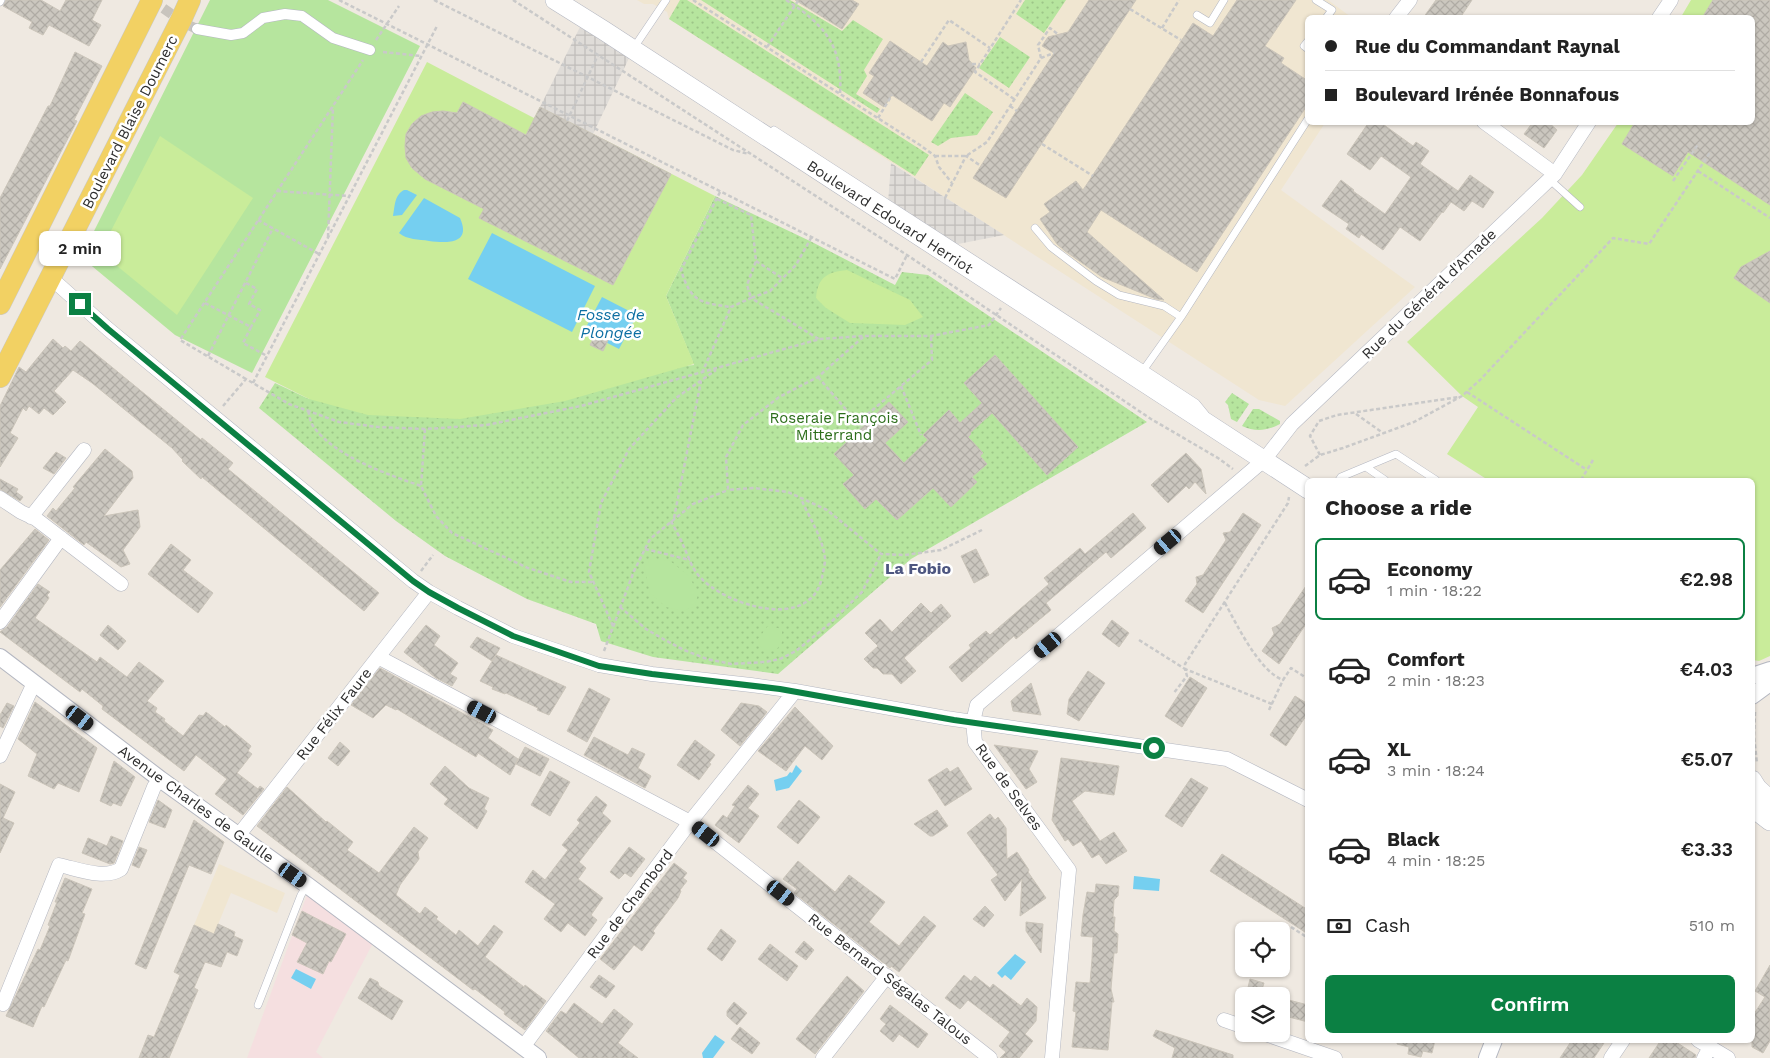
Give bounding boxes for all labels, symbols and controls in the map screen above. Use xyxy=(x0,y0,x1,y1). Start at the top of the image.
street label: Boulevard Blaise Doumerc xyxy=(78,32,182,212)
text: Rue du Commandant Raynal xyxy=(1355,35,1620,58)
text: Boulevard Irénée Bonnafous xyxy=(1355,83,1619,106)
street label: Boulevard Edouard Herriot xyxy=(804,157,977,278)
street label: Rue du Général d'Amade xyxy=(1358,225,1500,363)
callout: 2 min xyxy=(39,232,121,266)
text: 2 min xyxy=(58,239,102,258)
route end xyxy=(69,293,91,315)
water label: Fosse de Plongée xyxy=(577,305,645,342)
park label: Roseraie François Mitterrand xyxy=(770,409,899,444)
text: Choose a ride xyxy=(1325,495,1472,520)
car xyxy=(1151,527,1184,557)
icon: car xyxy=(1327,557,1372,602)
text: Economy xyxy=(1387,558,1472,581)
district label: La Fobio xyxy=(885,559,952,578)
text: €2.98 xyxy=(1680,568,1733,591)
text: 1 min · 18:22 xyxy=(1387,581,1482,600)
car xyxy=(1031,630,1064,660)
icon: car xyxy=(1327,647,1372,692)
text: Comfort xyxy=(1387,648,1465,671)
text: €4.03 xyxy=(1680,658,1733,681)
street label: Rue Félix Faure xyxy=(292,664,376,764)
text: 2 min · 18:23 xyxy=(1387,671,1485,690)
car xyxy=(465,698,498,726)
car xyxy=(63,703,96,733)
route start xyxy=(1143,737,1165,759)
icon: car xyxy=(1327,737,1372,782)
text: XL xyxy=(1387,738,1411,761)
street label: Rue de Selves xyxy=(971,740,1047,834)
street label: Avenue Charles de Gaulle xyxy=(115,741,277,867)
text: €5.07 xyxy=(1681,748,1733,771)
text: 3 min · 18:24 xyxy=(1387,761,1485,780)
car xyxy=(689,819,722,849)
icon: car xyxy=(1327,827,1372,872)
text: Black xyxy=(1387,828,1440,851)
text: €3.33 xyxy=(1681,838,1733,861)
street label: Rue de Chambord xyxy=(583,846,677,962)
text: 4 min · 18:25 xyxy=(1387,851,1485,870)
car xyxy=(276,860,309,890)
car xyxy=(764,878,797,908)
street label: Rue Bernard Ségalas Talous xyxy=(805,909,976,1049)
icon: cash xyxy=(1325,912,1353,940)
text: Cash xyxy=(1365,914,1411,937)
text: 510 m xyxy=(1689,916,1735,935)
map controls xyxy=(1235,922,1290,1042)
button: locate xyxy=(1235,922,1290,977)
button: Confirm xyxy=(1325,975,1735,1033)
button: layers xyxy=(1235,987,1290,1042)

